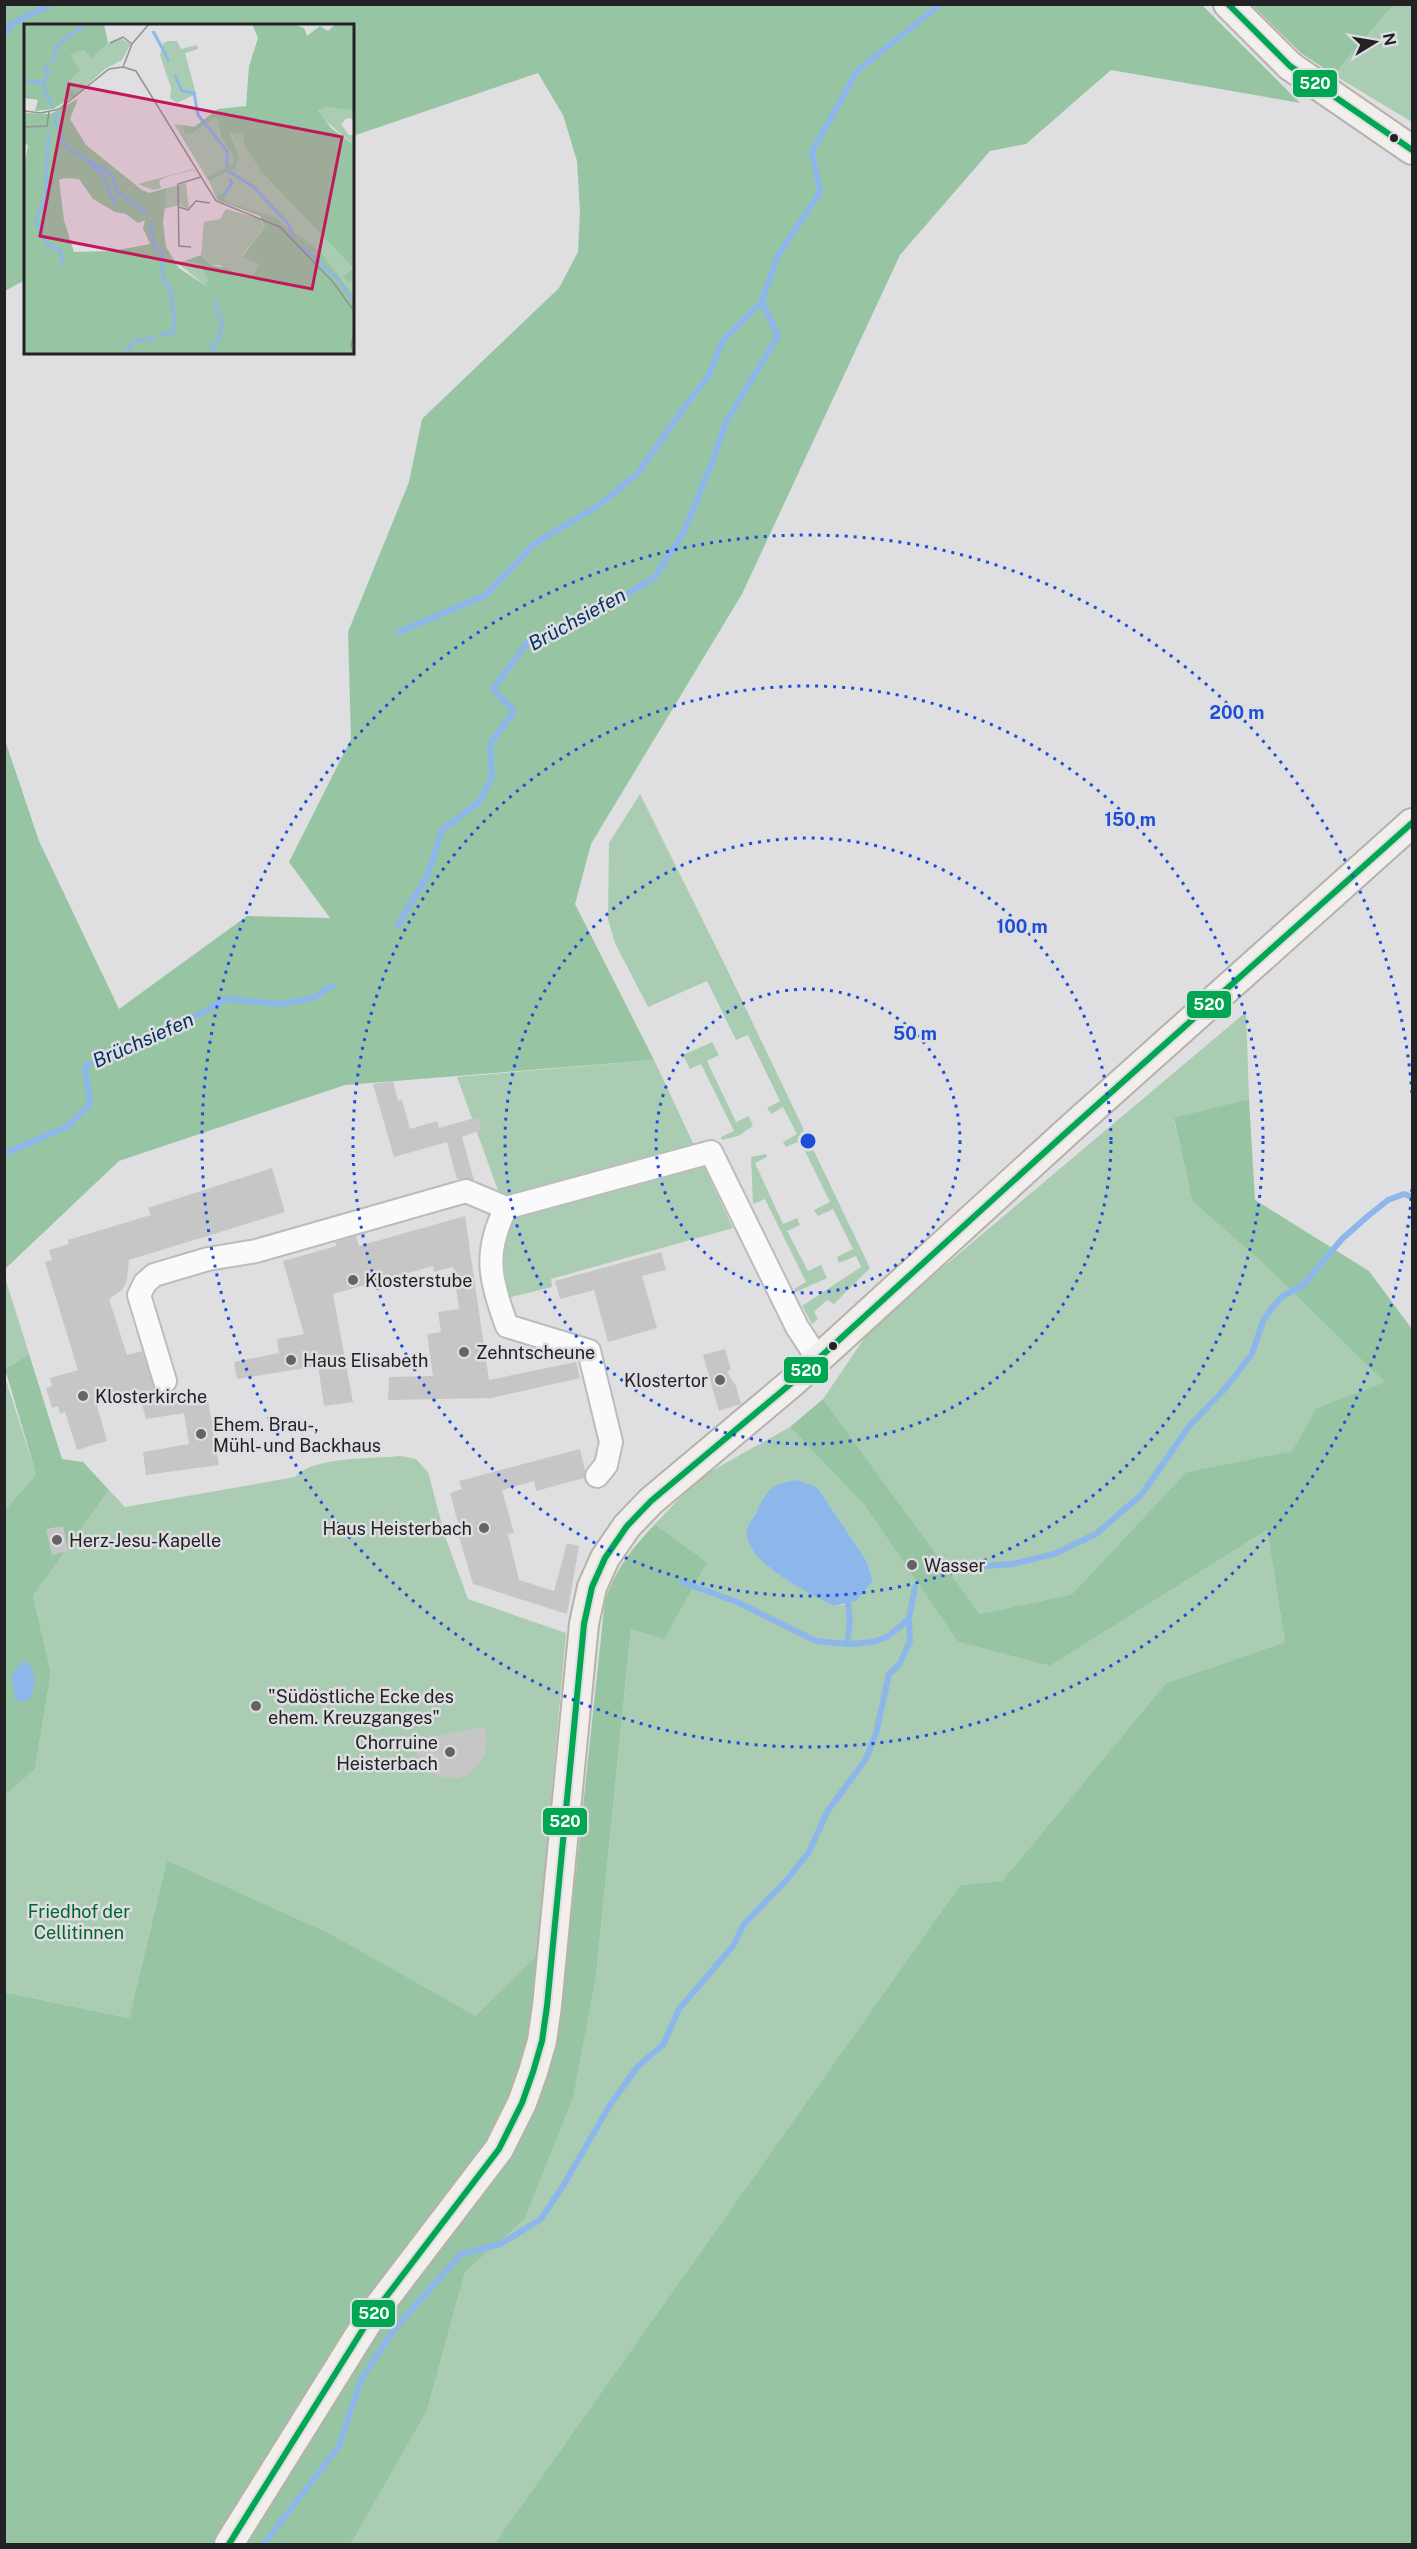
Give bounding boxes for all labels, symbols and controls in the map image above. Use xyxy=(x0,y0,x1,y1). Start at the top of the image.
north arrow xyxy=(1345,12,1405,72)
inset map xyxy=(24,24,354,354)
text: N xyxy=(1379,31,1400,47)
line badge: 520 xyxy=(1292,69,1338,98)
text: 520 xyxy=(1299,74,1331,93)
unlabelled marker xyxy=(1388,132,1400,144)
water label: Brüchsiefen xyxy=(524,582,630,656)
text: 200 m xyxy=(1210,702,1264,723)
text: 150 m xyxy=(1104,809,1156,830)
text: 100 m xyxy=(996,916,1048,937)
line badge: 520 xyxy=(1186,990,1232,1019)
text: 520 xyxy=(1193,995,1225,1014)
water label: Brüchsiefen xyxy=(89,1007,197,1073)
text: 50 m xyxy=(893,1023,937,1044)
centre of rings xyxy=(798,1131,818,1151)
place label: Klosterstube xyxy=(365,1270,473,1291)
marker: Klosterstube xyxy=(346,1273,360,1287)
unlabelled marker xyxy=(827,1340,839,1352)
place label: Zehntscheune xyxy=(476,1342,595,1363)
marker: Zehntscheune xyxy=(457,1345,471,1359)
place label: Haus Elisabeth xyxy=(303,1350,428,1371)
marker: Haus Elisabeth xyxy=(284,1353,298,1367)
line badge: 520 xyxy=(783,1356,829,1384)
text: 520 xyxy=(790,1361,822,1380)
place label: Klostertor xyxy=(624,1370,708,1391)
marker: Klostertor xyxy=(713,1373,727,1387)
place label: Klosterkirche xyxy=(95,1386,207,1407)
marker: Klosterkirche xyxy=(76,1389,90,1403)
place label: Ehem. Brau-, Mühl- und Backhaus xyxy=(213,1414,381,1456)
marker: Ehem. Brau-, Mühl- und Backhaus xyxy=(194,1427,208,1441)
place label: Haus Heisterbach xyxy=(323,1518,472,1539)
marker: Haus Heisterbach xyxy=(477,1521,491,1535)
place label: Herz-Jesu-Kapelle xyxy=(69,1530,221,1551)
marker: Herz-Jesu-Kapelle xyxy=(50,1533,64,1547)
place label: Wasser xyxy=(924,1555,986,1576)
marker: Wasser xyxy=(905,1558,919,1572)
place label: "Südöstliche Ecke des ehem. Kreuzganges" xyxy=(268,1686,454,1728)
marker: "Südöstliche Ecke des ehem. Kreuzganges" xyxy=(249,1699,263,1713)
place label: Chorruine Heisterbach xyxy=(336,1732,438,1774)
marker: Chorruine Heisterbach xyxy=(443,1745,457,1759)
line badge: 520 xyxy=(542,1807,588,1836)
text: 520 xyxy=(549,1812,581,1831)
park label: Friedhof der Cellitinnen xyxy=(28,1901,130,1943)
line badge: 520 xyxy=(351,2299,396,2328)
text: 520 xyxy=(358,2304,390,2323)

